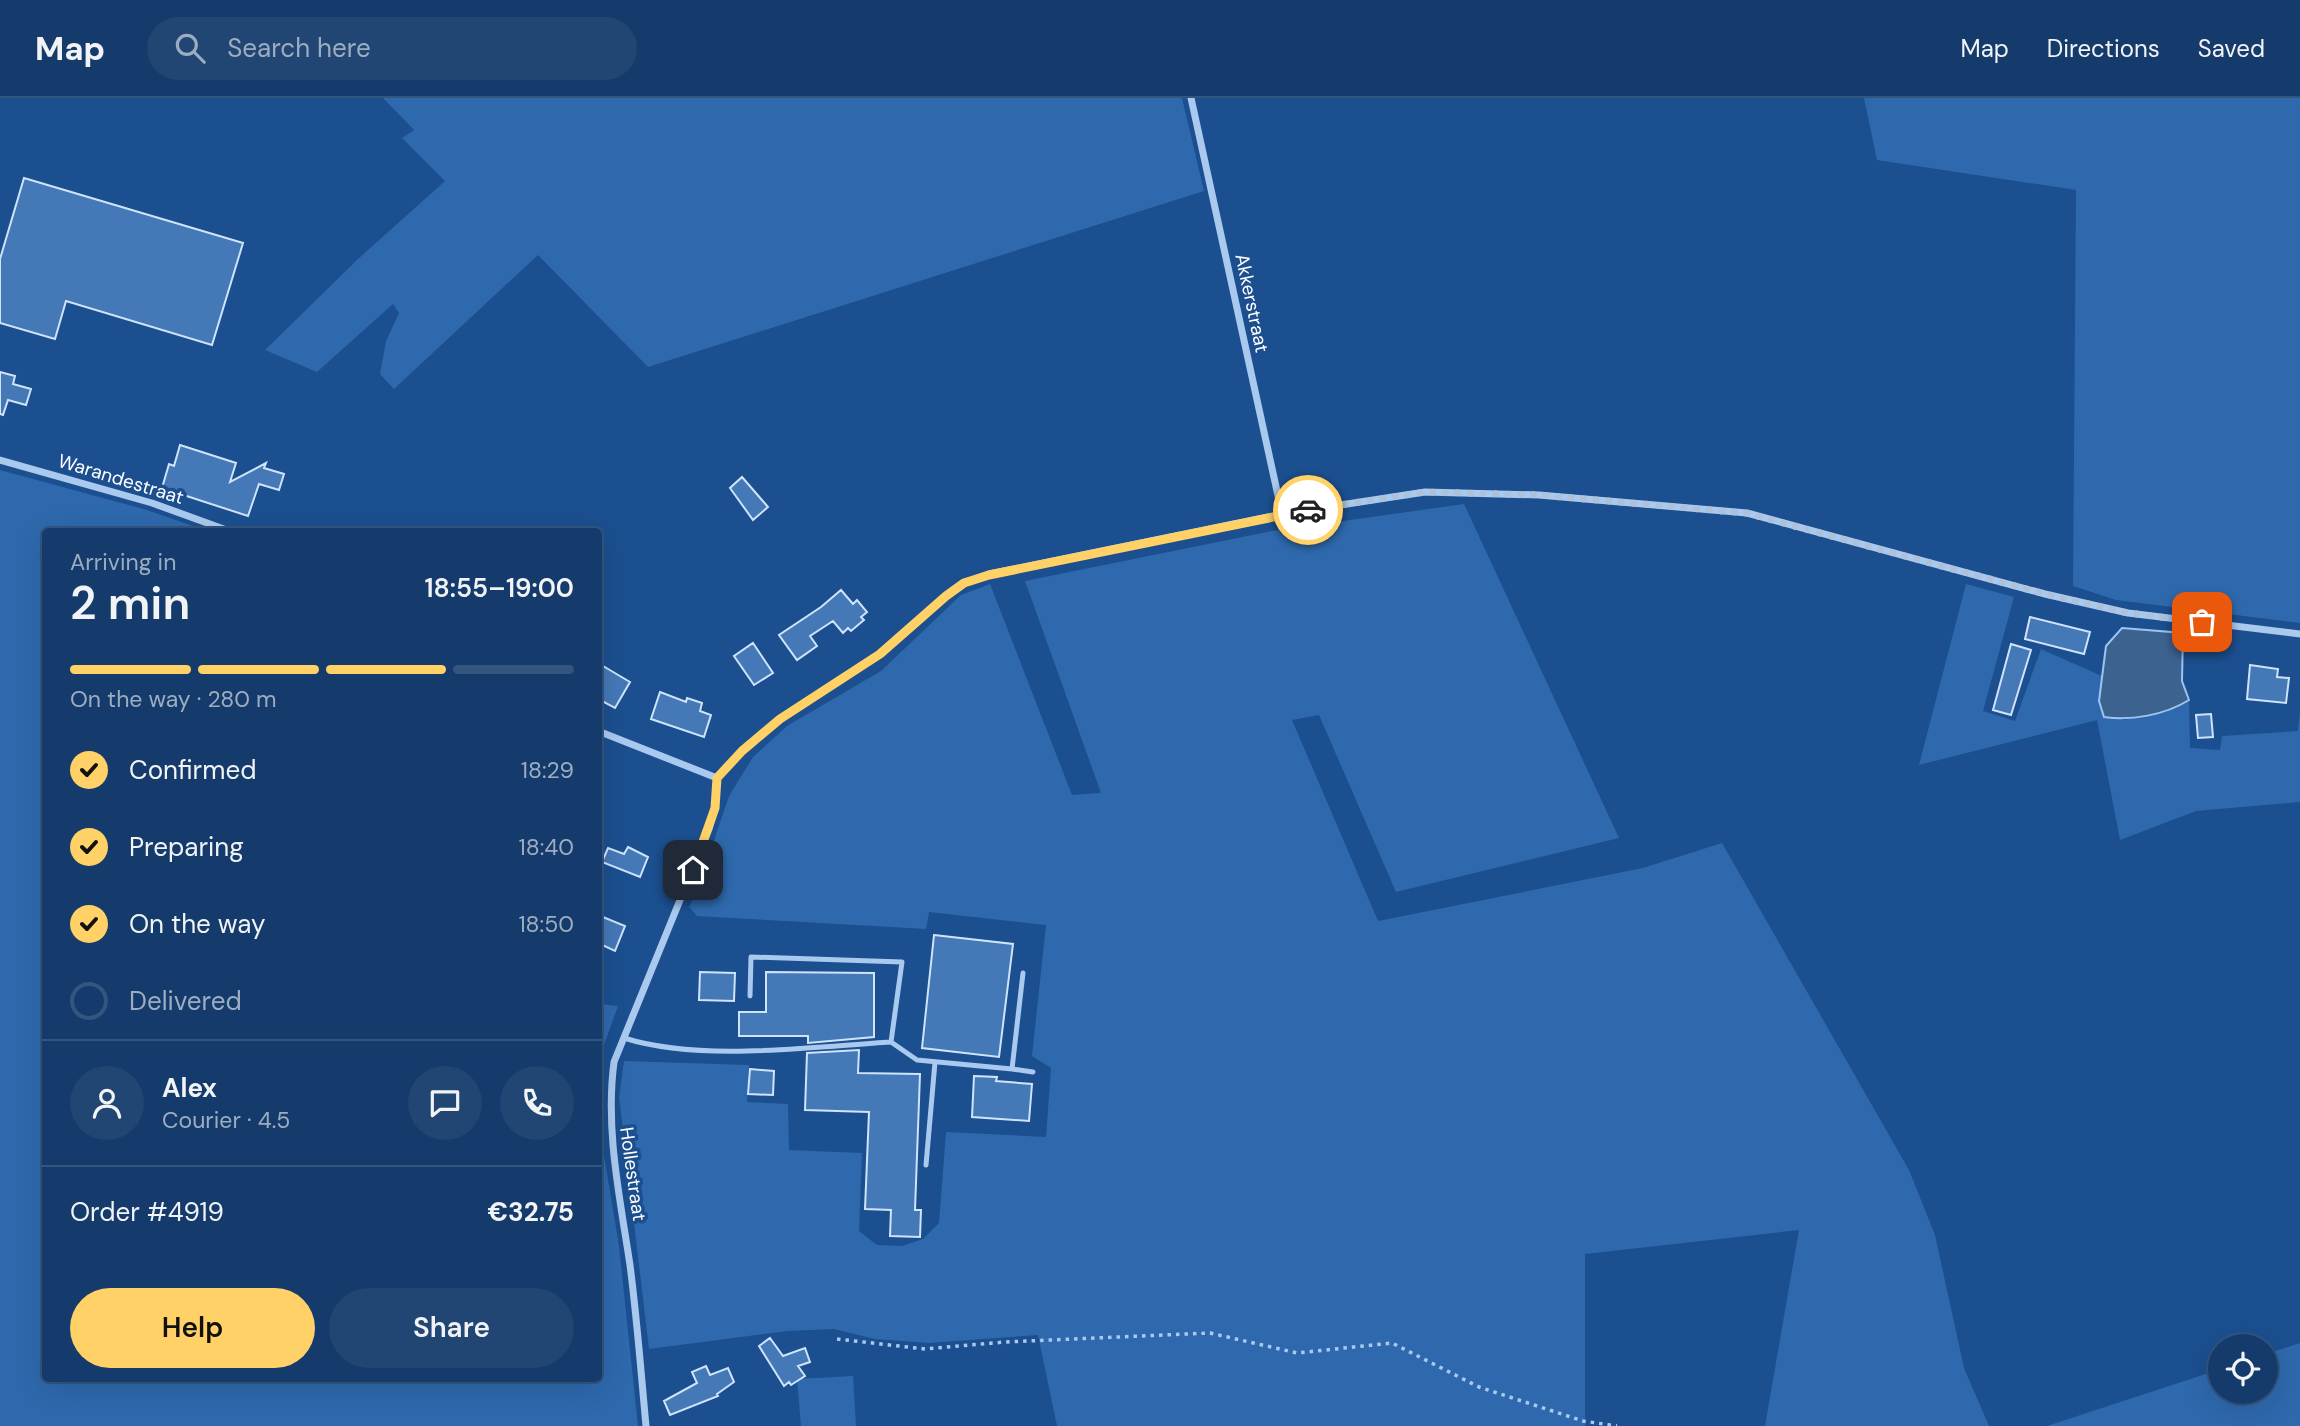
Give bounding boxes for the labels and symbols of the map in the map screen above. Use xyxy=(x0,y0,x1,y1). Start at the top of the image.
street label: Akkerstraat xyxy=(1229,251,1275,355)
street label: Warandestraat xyxy=(55,448,187,510)
courier xyxy=(1273,475,1343,545)
pin xyxy=(2172,592,2232,652)
pin xyxy=(663,840,723,900)
street label: Hollestraat xyxy=(614,1125,652,1223)

